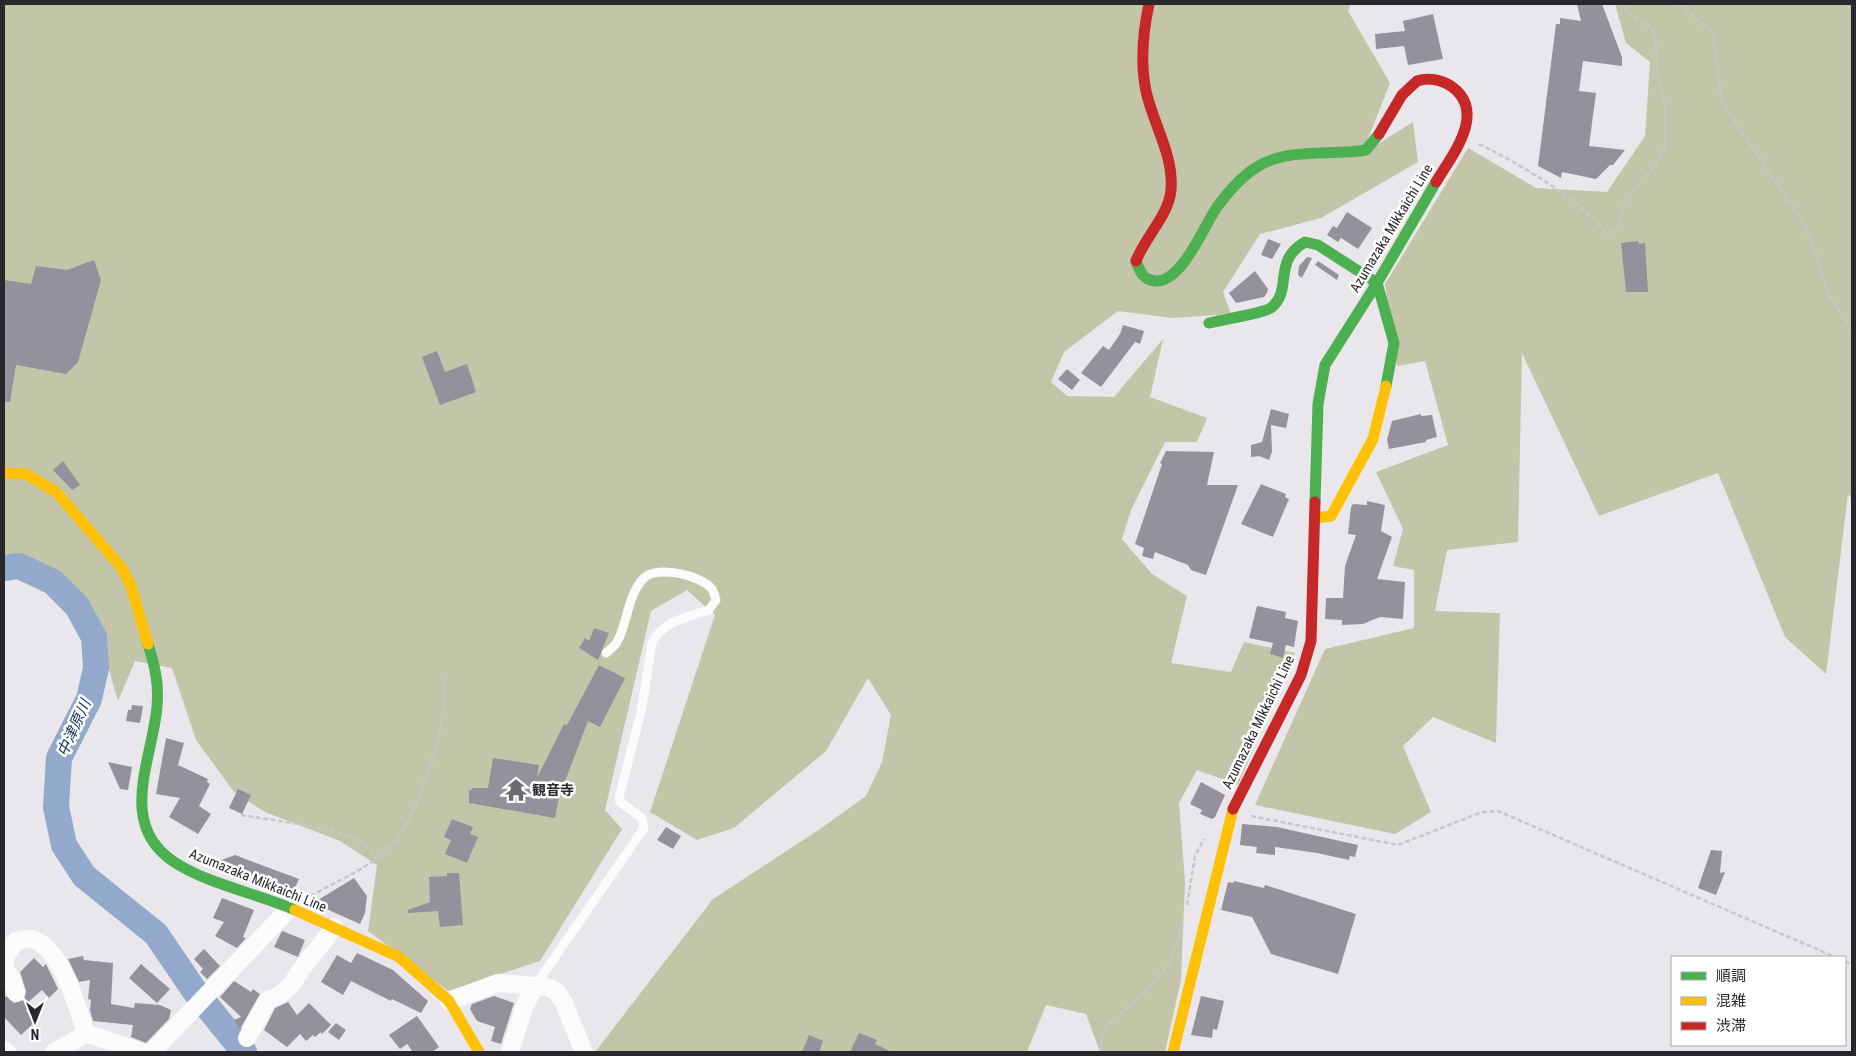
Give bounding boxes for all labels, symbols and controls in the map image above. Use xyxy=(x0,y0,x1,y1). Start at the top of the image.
street label: Azumazaka Mikkaichi Line xyxy=(1346,161,1436,295)
street label: Azumazaka Mikkaichi Line xyxy=(1219,652,1298,791)
water label: 中津原川 xyxy=(54,695,95,759)
temple icon: 観音寺 xyxy=(503,777,529,803)
place label: 観音寺 xyxy=(532,782,574,798)
street label: Azumazaka Mikkaichi Line xyxy=(187,845,329,915)
legend xyxy=(1671,956,1846,1046)
text: 順調 xyxy=(1716,967,1746,985)
text: 混雑 xyxy=(1716,992,1746,1010)
north arrow xyxy=(10,996,60,1046)
text: 渋滞 xyxy=(1716,1017,1746,1035)
text: N xyxy=(31,1026,39,1042)

